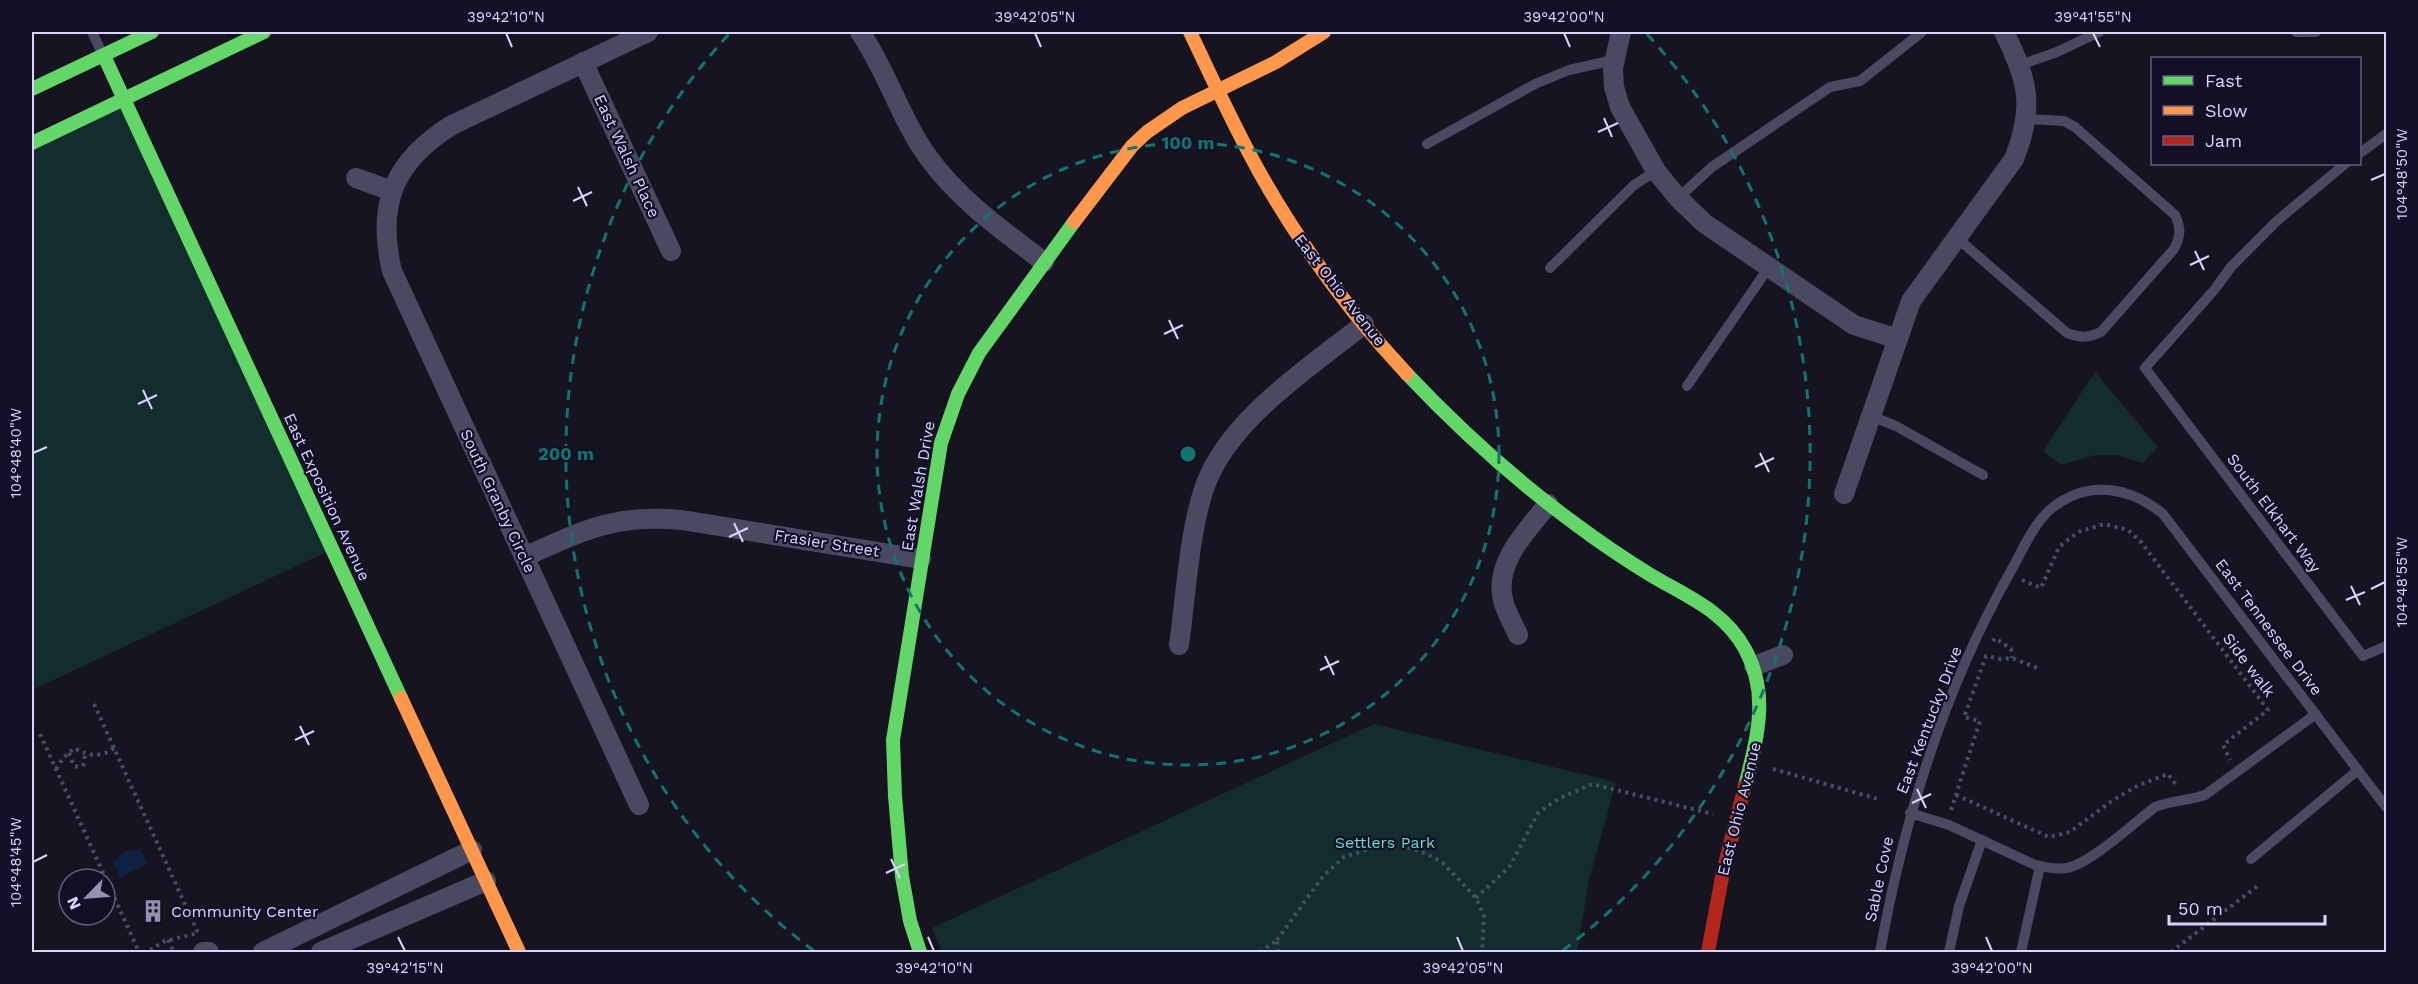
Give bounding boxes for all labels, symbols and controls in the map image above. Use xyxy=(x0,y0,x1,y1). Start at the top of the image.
text: 39°42'10"N xyxy=(467,8,545,26)
text: 39°42'05"N xyxy=(994,8,1076,26)
text: 39°42'00"N xyxy=(1523,8,1605,26)
text: 39°41'55"N xyxy=(2054,8,2132,26)
legend xyxy=(2151,57,2361,165)
text: Fast xyxy=(2205,70,2243,91)
street label: East Walsh Place xyxy=(590,91,664,221)
text: Slow xyxy=(2205,100,2248,121)
text: 104°48'50"W xyxy=(2393,128,2411,220)
text: Jam xyxy=(2205,130,2242,151)
text: 100 m xyxy=(1161,132,1215,153)
street label: East Ohio Avenue xyxy=(1290,230,1390,350)
text: 104°48'40"W xyxy=(7,408,25,498)
street label: East Exposition Avenue xyxy=(280,410,374,584)
street label: East Walsh Drive xyxy=(897,419,939,553)
street label: South Granby Circle xyxy=(456,426,540,576)
text: 200 m xyxy=(538,443,594,464)
centre of rings xyxy=(1178,444,1198,464)
street label: South Elkhart Way xyxy=(2223,450,2325,577)
street label: Frasier Street xyxy=(773,525,881,561)
text: 104°48'55"W xyxy=(2393,537,2411,627)
street label: East Tennessee Drive xyxy=(2211,555,2327,699)
street label: Side walk xyxy=(2219,629,2279,701)
street label: East Kentucky Drive xyxy=(1892,644,1966,796)
street label: East Ohio Avenue xyxy=(1713,740,1765,878)
text: 104°48'45"W xyxy=(7,817,25,907)
park label: Settlers Park xyxy=(1335,833,1435,852)
street label: Sable Cove xyxy=(1861,835,1897,923)
north arrow xyxy=(57,867,117,927)
scale bar xyxy=(2169,888,2325,926)
text: N xyxy=(63,894,85,913)
building icon: Community Center xyxy=(140,898,166,924)
text: 50 m xyxy=(2178,898,2223,919)
place label: Community Center xyxy=(171,902,319,921)
text: 39°42'15"N xyxy=(366,959,444,977)
text: 39°42'10"N xyxy=(895,959,973,977)
text: 39°42'05"N xyxy=(1422,959,1504,977)
text: 39°42'00"N xyxy=(1951,959,2033,977)

